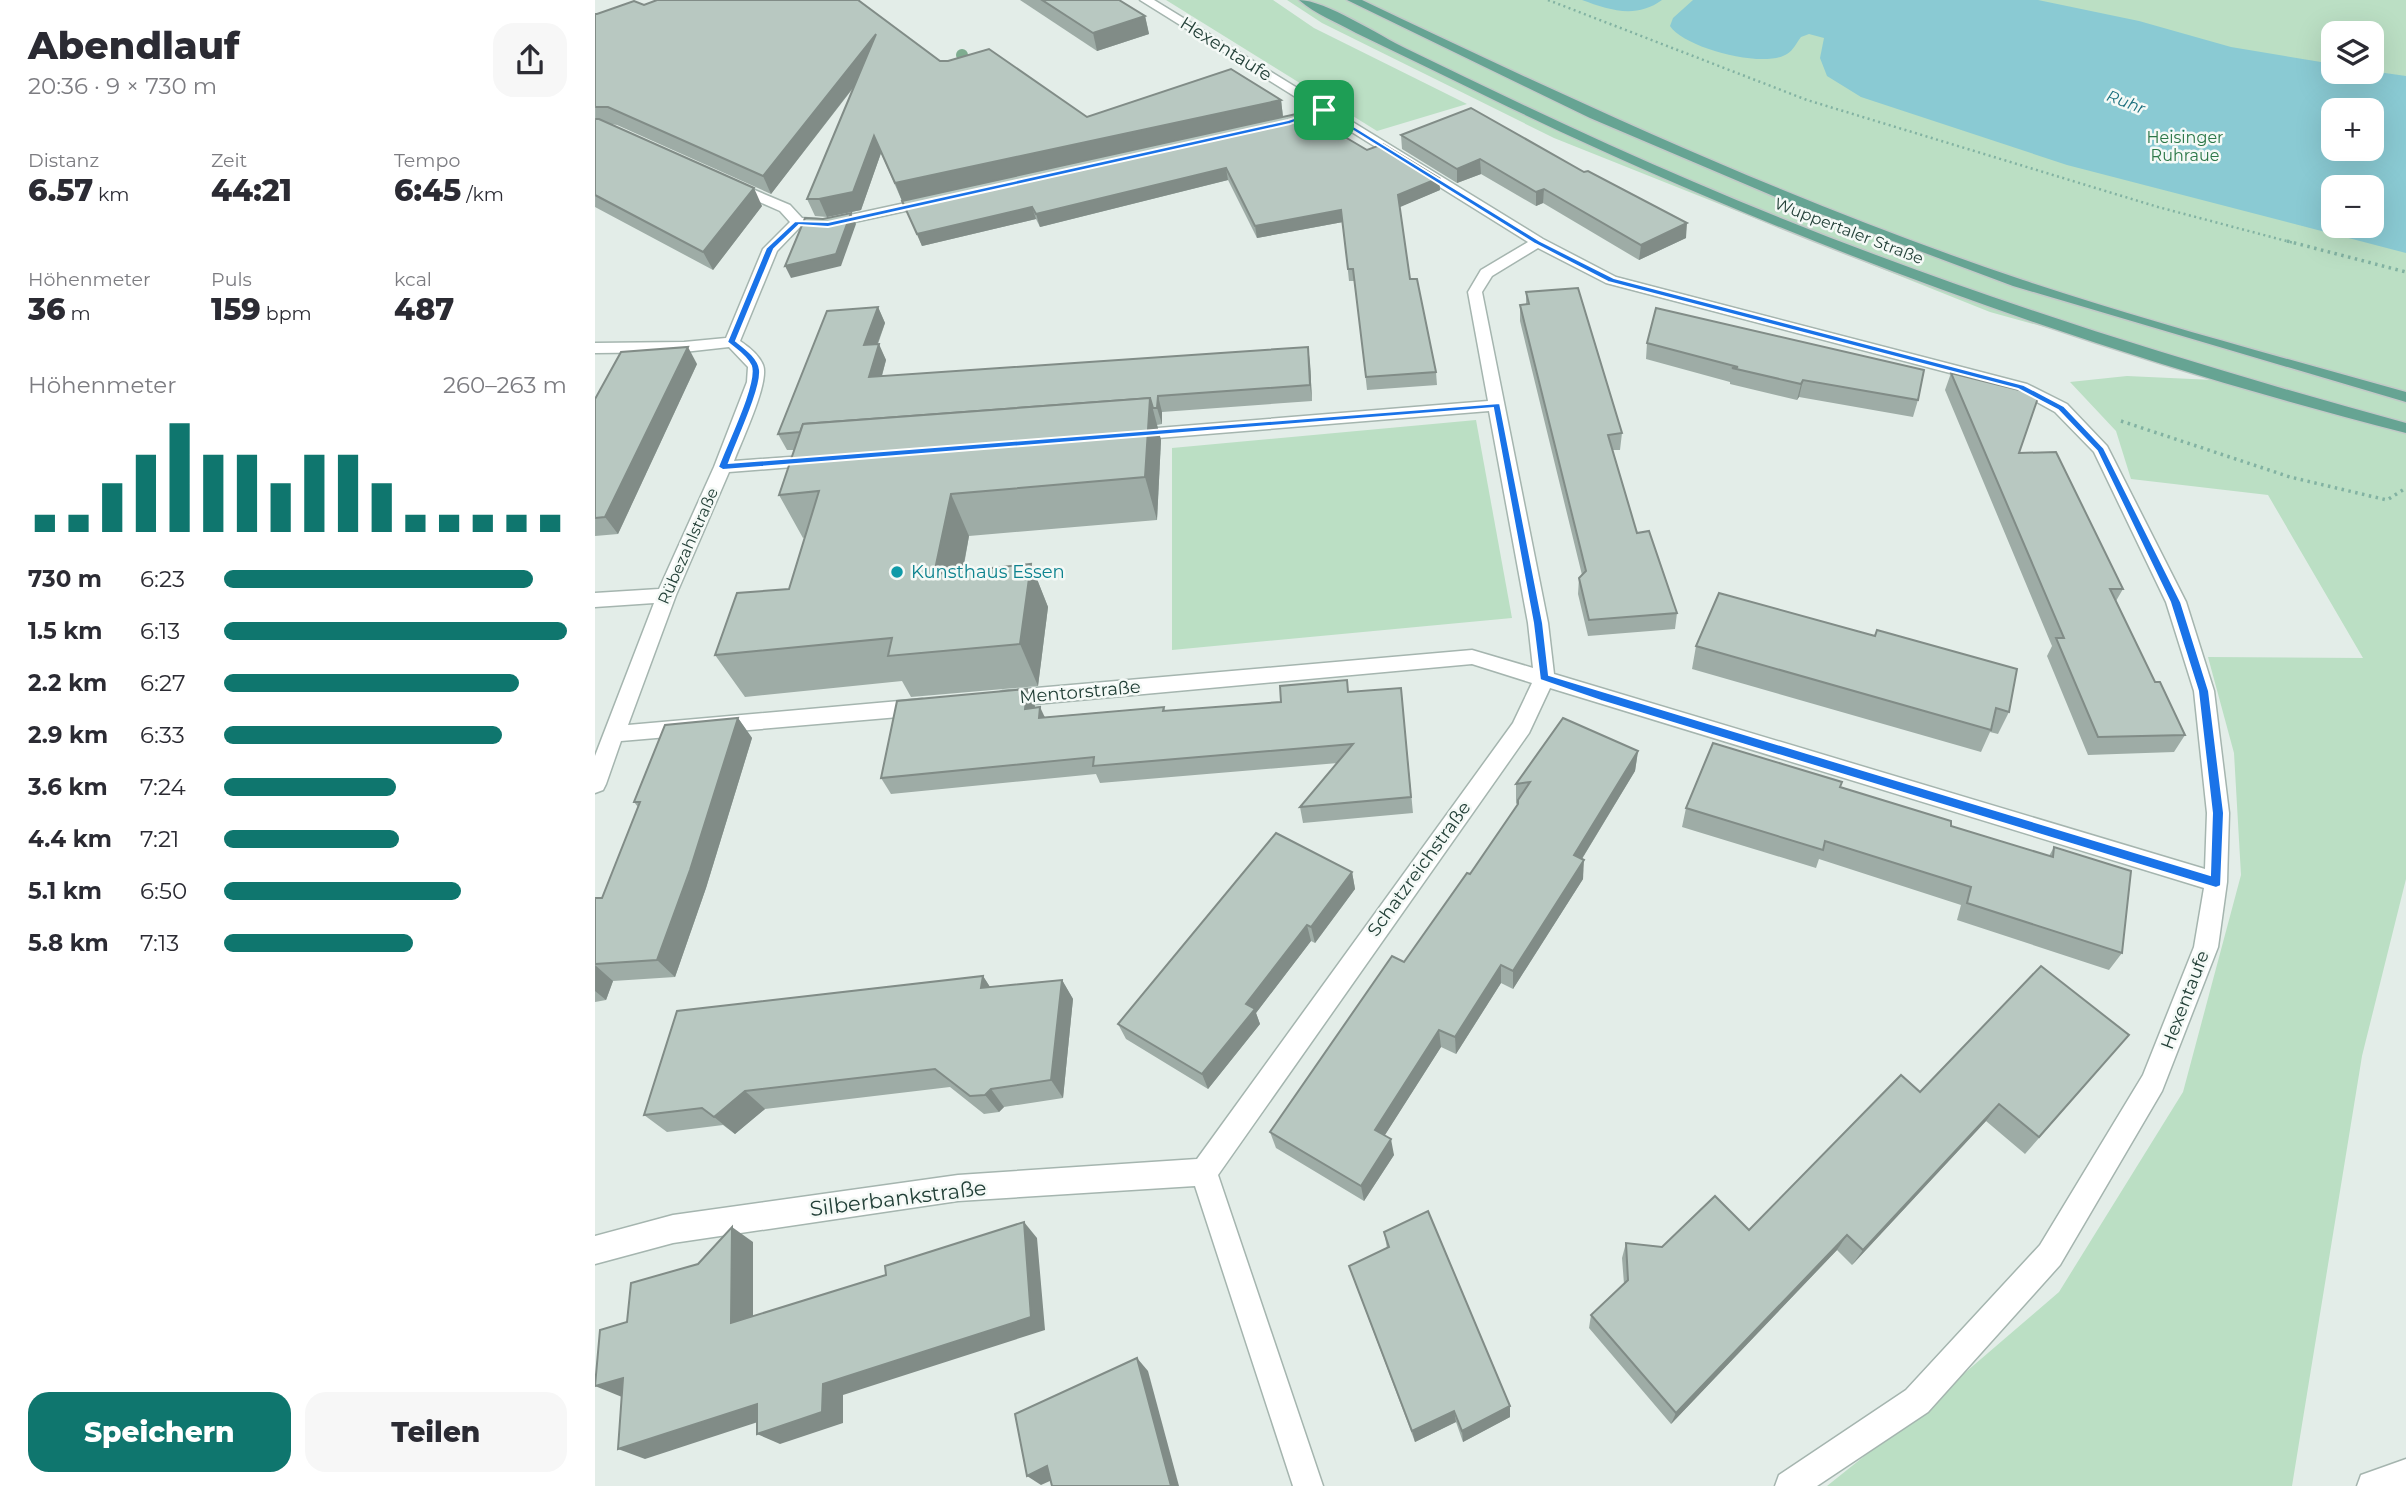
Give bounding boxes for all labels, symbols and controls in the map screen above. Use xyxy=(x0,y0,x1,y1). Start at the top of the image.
street label: Hexentaufe xyxy=(1176,12,1276,86)
map controls xyxy=(2321,21,2384,238)
button: layers xyxy=(2321,21,2384,84)
text: Abendlauf xyxy=(28,22,239,69)
button: share xyxy=(493,23,567,97)
text: 20:36 · 9 × 730 m xyxy=(28,72,217,100)
pin xyxy=(1294,80,1354,140)
water label: Ruhr xyxy=(2104,86,2148,118)
icon: arrive xyxy=(1305,91,1343,129)
button: + xyxy=(2321,98,2384,161)
park label: Heisinger Ruhraue xyxy=(2147,128,2223,165)
text: Distanz xyxy=(28,149,99,172)
text: Zeit xyxy=(211,149,247,172)
text: Tempo xyxy=(394,149,460,172)
text: 6.57 xyxy=(28,172,93,209)
text: 44:21 xyxy=(211,172,292,209)
text: 6:45 xyxy=(394,172,461,209)
button: − xyxy=(2321,175,2384,238)
text: km xyxy=(93,183,129,206)
text: /km xyxy=(461,183,504,206)
street label: Wuppertaler Straße xyxy=(1772,194,1926,268)
text: Höhenmeter xyxy=(28,268,151,291)
text: Puls xyxy=(211,268,252,291)
text: kcal xyxy=(394,268,432,291)
text: 36 xyxy=(28,291,66,328)
text: 159 xyxy=(211,291,261,328)
text: 487 xyxy=(394,291,454,328)
text: m xyxy=(66,302,91,325)
text: bpm xyxy=(261,302,312,325)
text: Höhenmeter xyxy=(28,371,176,399)
text: 260–263 m xyxy=(443,371,567,399)
street label: Rübezahlstraße xyxy=(654,485,722,607)
place label: Kunsthaus Essen xyxy=(911,561,1065,583)
marker: Kunsthaus Essen xyxy=(889,564,905,580)
text: 730 m xyxy=(28,565,102,593)
text: 6:23 xyxy=(140,565,185,593)
text: 1.5 km xyxy=(28,617,102,645)
text: 6:13 xyxy=(140,617,180,645)
text: 2.2 km xyxy=(28,669,107,697)
text: 6:27 xyxy=(140,669,185,697)
street label: Mentorstraße xyxy=(1018,676,1142,708)
text: 2.9 km xyxy=(28,721,108,749)
text: 6:33 xyxy=(140,721,185,749)
text: 3.6 km xyxy=(28,773,108,801)
text: 7:24 xyxy=(140,773,186,801)
street label: Schatzreichstraße xyxy=(1363,797,1475,941)
text: 4.4 km xyxy=(28,825,112,853)
text: 7:21 xyxy=(140,825,179,853)
text: 5.1 km xyxy=(28,877,102,905)
text: 6:50 xyxy=(140,877,187,905)
text: 5.8 km xyxy=(28,929,109,957)
text: 7:13 xyxy=(140,929,179,957)
street label: Hexentaufe xyxy=(2156,947,2214,1053)
street label: Silberbankstraße xyxy=(808,1175,988,1221)
button: Speichern xyxy=(28,1392,291,1472)
button: Teilen xyxy=(305,1392,567,1472)

